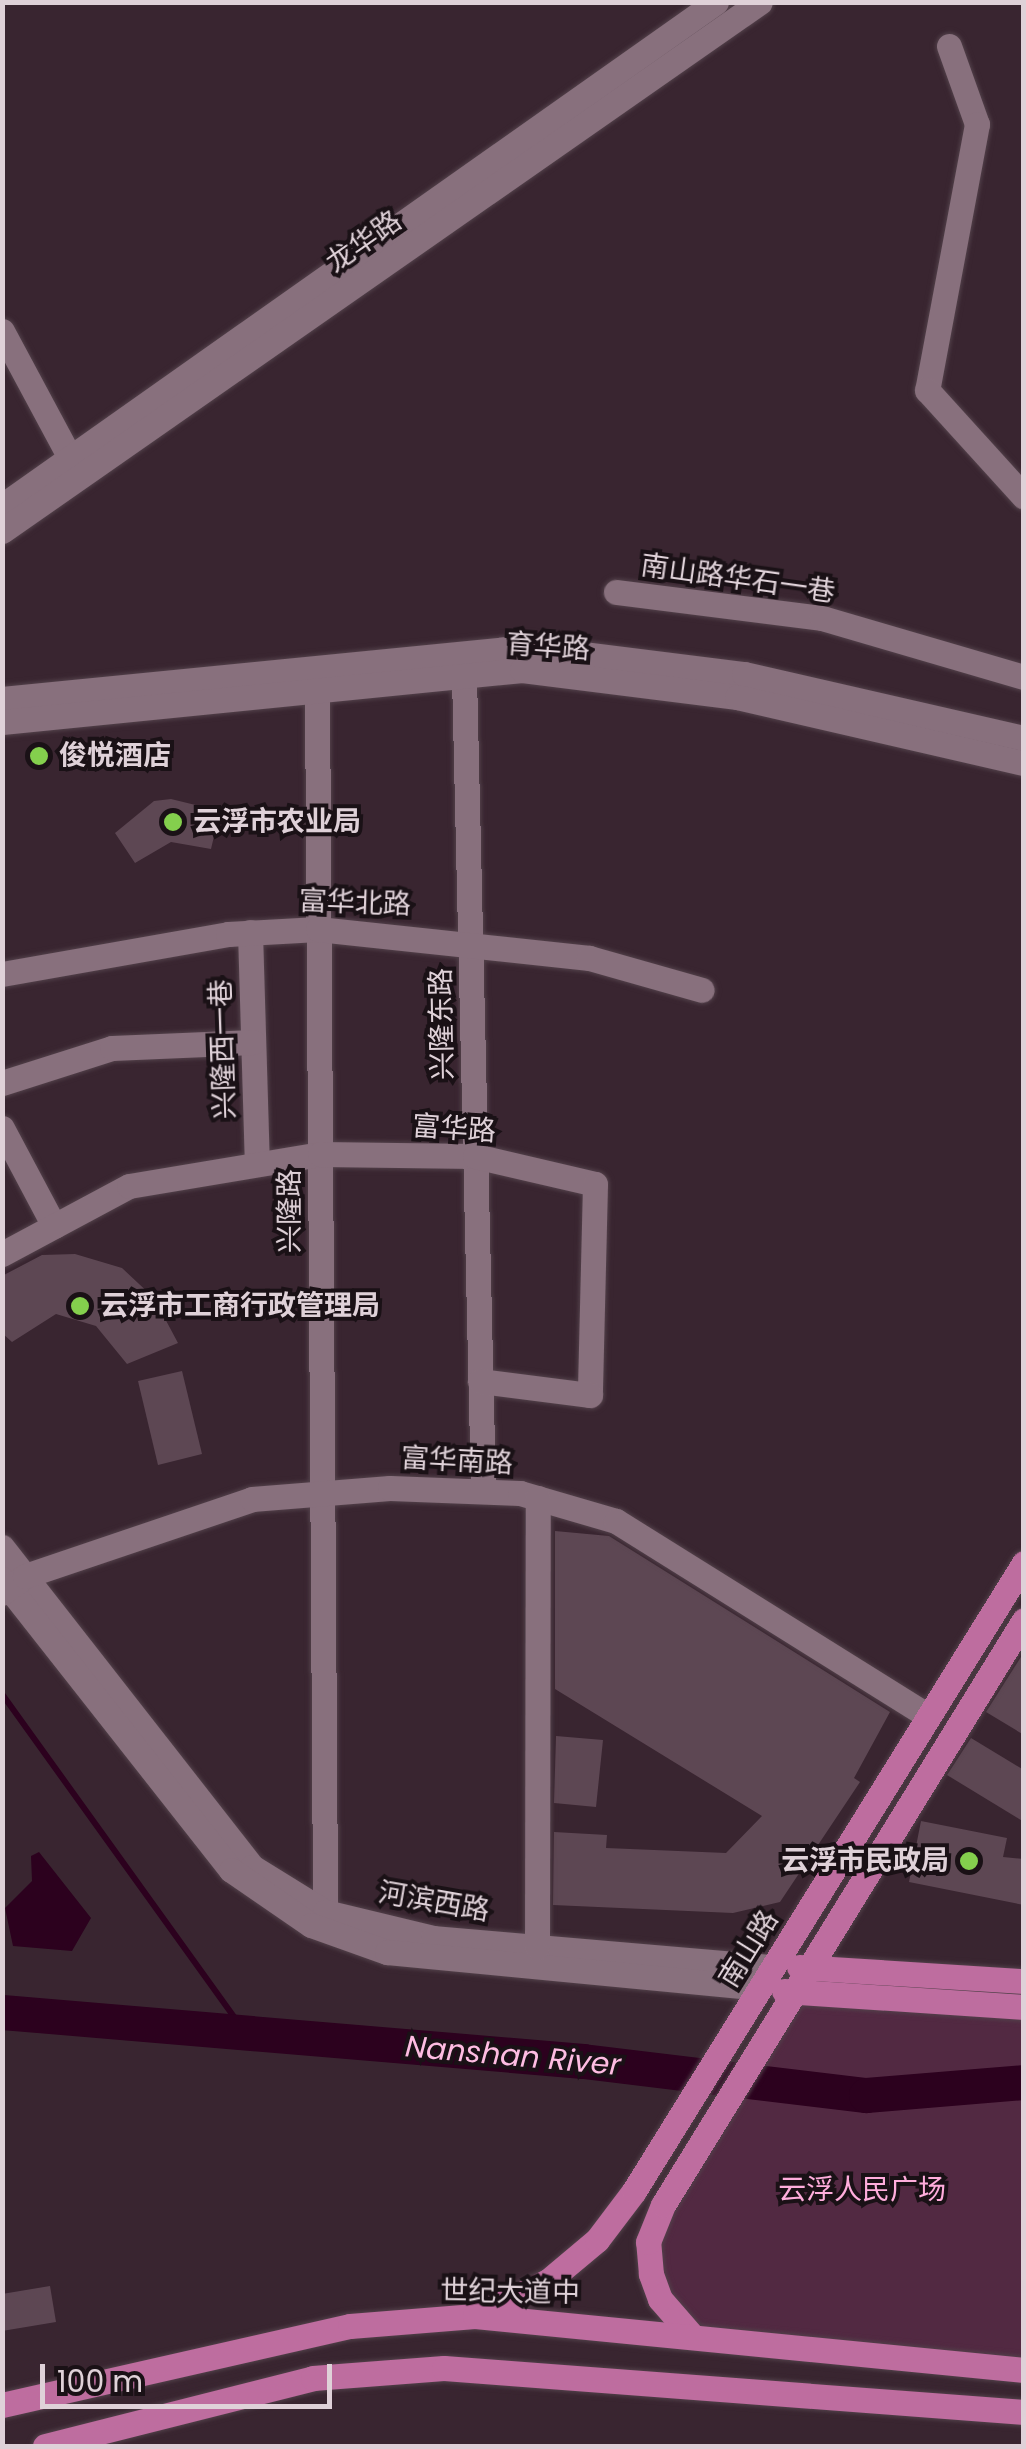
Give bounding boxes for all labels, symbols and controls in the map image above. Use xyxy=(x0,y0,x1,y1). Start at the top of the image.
street label: 龙华路 xyxy=(320,204,408,280)
street label: 南山路华石一巷 xyxy=(639,549,837,609)
street label: 育华路 xyxy=(505,627,591,667)
place label: 俊悦酒店 xyxy=(59,739,171,773)
marker: 俊悦酒店 xyxy=(28,745,50,767)
place label: 云浮市农业局 xyxy=(193,805,361,839)
marker: 云浮市农业局 xyxy=(162,811,184,833)
street label: 富华北路 xyxy=(298,884,412,922)
street label: 兴隆东路 xyxy=(424,968,460,1080)
street label: 兴隆西一巷 xyxy=(204,978,242,1120)
street label: 富华路 xyxy=(411,1109,497,1149)
street label: 兴隆路 xyxy=(273,1169,307,1253)
place label: 云浮市工商行政管理局 xyxy=(100,1289,380,1323)
marker: 云浮市工商行政管理局 xyxy=(69,1295,91,1317)
street label: 富华南路 xyxy=(400,1441,514,1481)
place label: 云浮市民政局 xyxy=(781,1844,949,1878)
marker: 云浮市民政局 xyxy=(958,1850,980,1872)
street label: 河滨西路 xyxy=(376,1876,492,1928)
street label: 南山路 xyxy=(712,1904,786,1994)
water label: Nanshan River xyxy=(404,2029,622,2083)
park label: 云浮人民广场 xyxy=(778,2173,946,2207)
street label: 世纪大道中 xyxy=(440,2274,580,2310)
scale bar xyxy=(45,2344,338,2406)
text: 100 m xyxy=(57,2360,143,2403)

